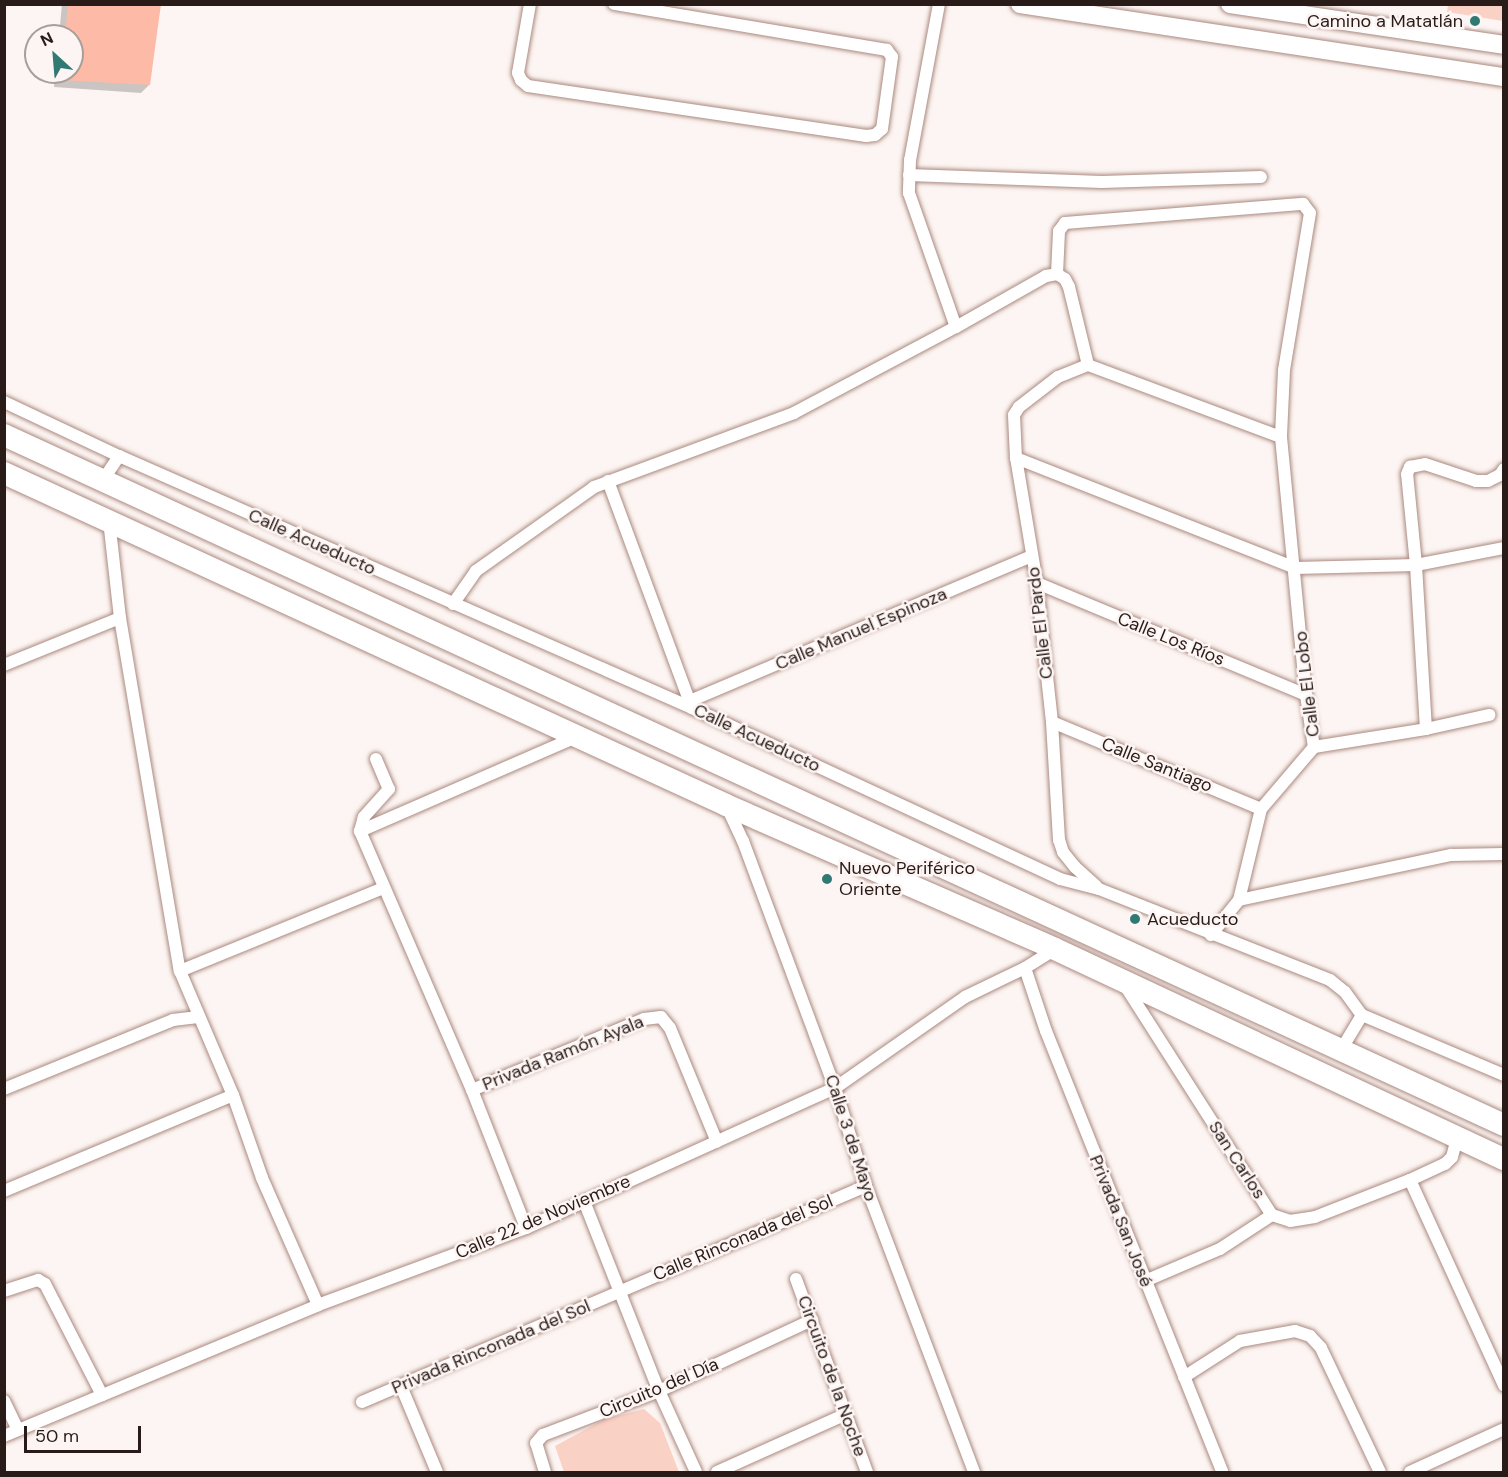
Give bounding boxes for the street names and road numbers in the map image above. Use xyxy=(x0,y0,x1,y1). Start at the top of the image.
street label: Calle Acueducto xyxy=(245,504,379,580)
street label: Calle El Pardo xyxy=(1022,566,1058,680)
street label: Calle Manuel Espinoza xyxy=(772,583,950,675)
street label: Calle Los Ríos xyxy=(1114,608,1228,670)
street label: Calle El Lobo xyxy=(1290,630,1324,738)
street label: Calle Acueducto xyxy=(690,699,824,777)
street label: Calle Santiago xyxy=(1098,733,1216,797)
street label: Privada Ramón Ayala xyxy=(479,1011,647,1095)
street label: Calle 3 de Mayo xyxy=(820,1072,882,1204)
street label: San Carlos xyxy=(1204,1117,1270,1203)
street label: Privada San José xyxy=(1085,1152,1157,1290)
street label: Calle 22 de Noviembre xyxy=(452,1170,634,1264)
street label: Calle Rinconada del Sol xyxy=(650,1190,836,1286)
street label: Circuito de la Noche xyxy=(793,1293,871,1459)
street label: Privada Rinconada del Sol xyxy=(388,1295,594,1399)
street label: Circuito del Día xyxy=(596,1353,722,1423)

